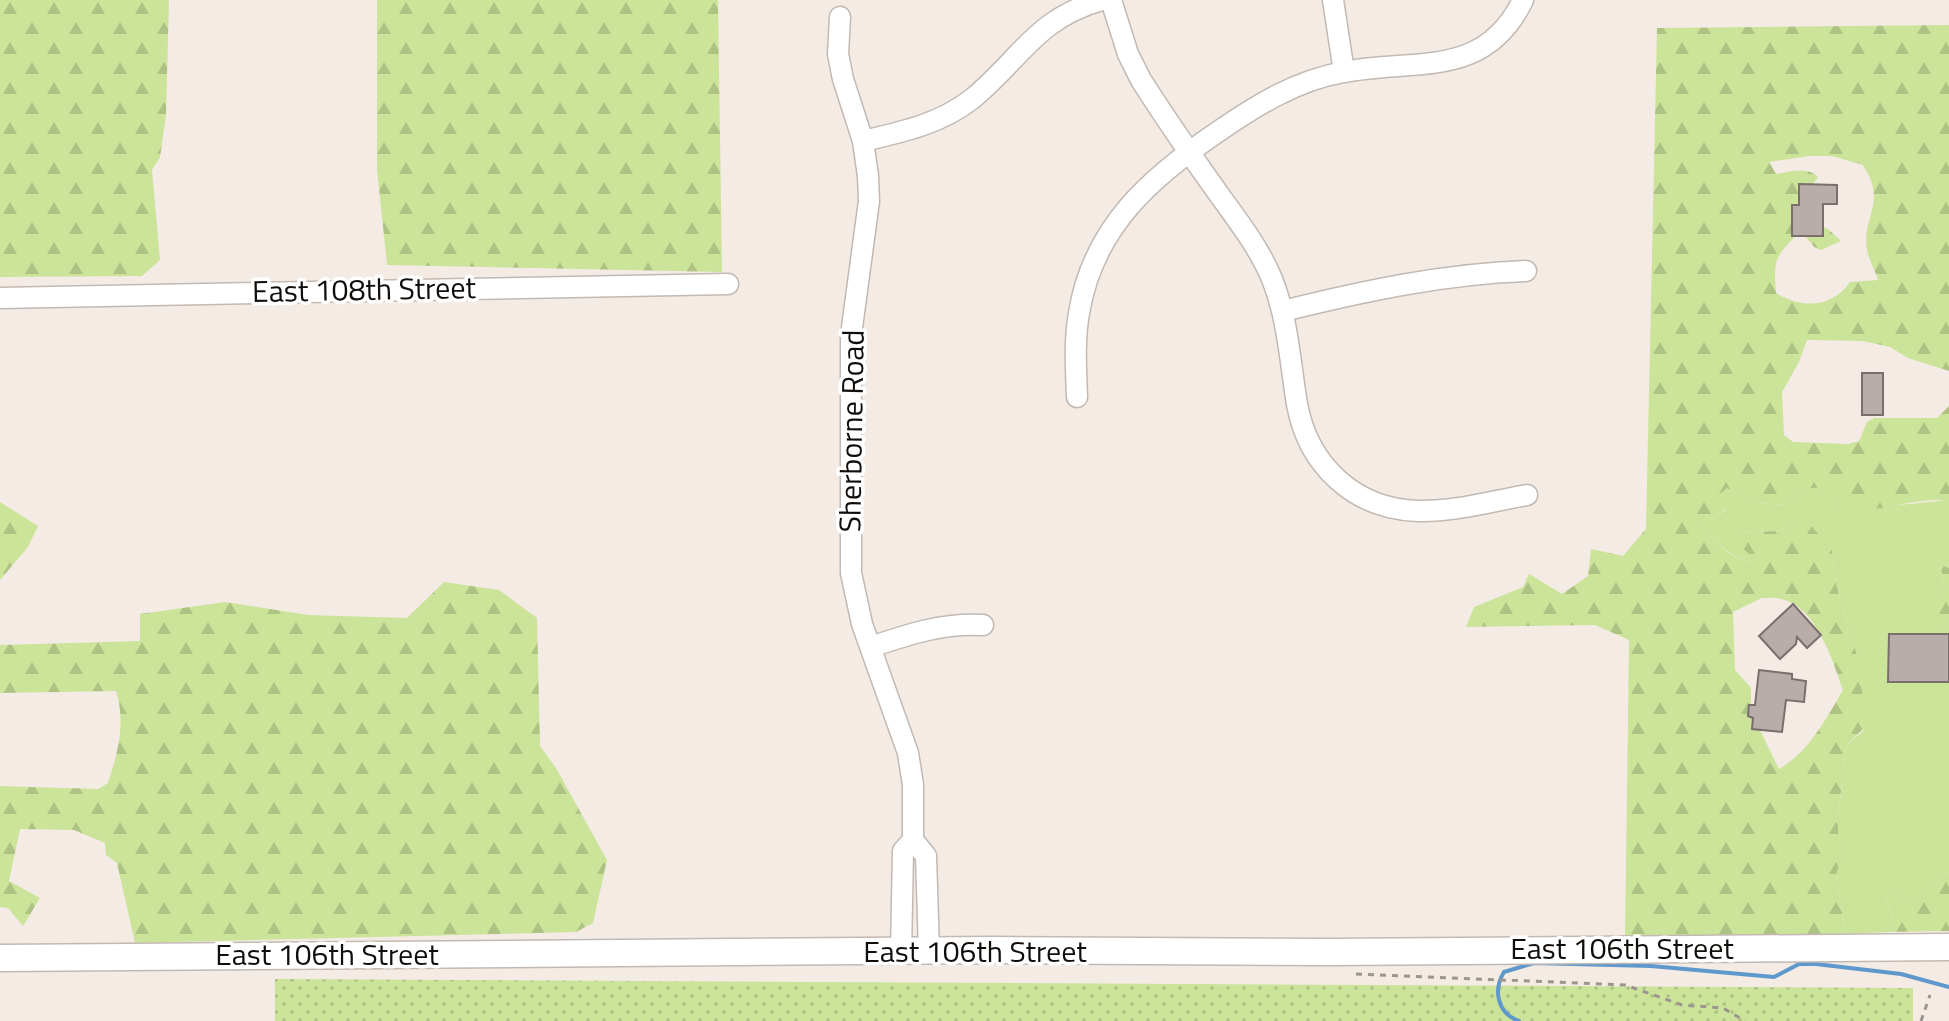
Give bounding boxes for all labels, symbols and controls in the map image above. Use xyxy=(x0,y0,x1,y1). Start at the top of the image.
street label: East 108th Street xyxy=(252,264,477,314)
street label: Sherborne Road xyxy=(826,329,876,533)
street label: East 106th Street xyxy=(1510,925,1734,971)
street label: East 106th Street xyxy=(863,928,1087,974)
street label: East 106th Street xyxy=(215,931,439,977)

